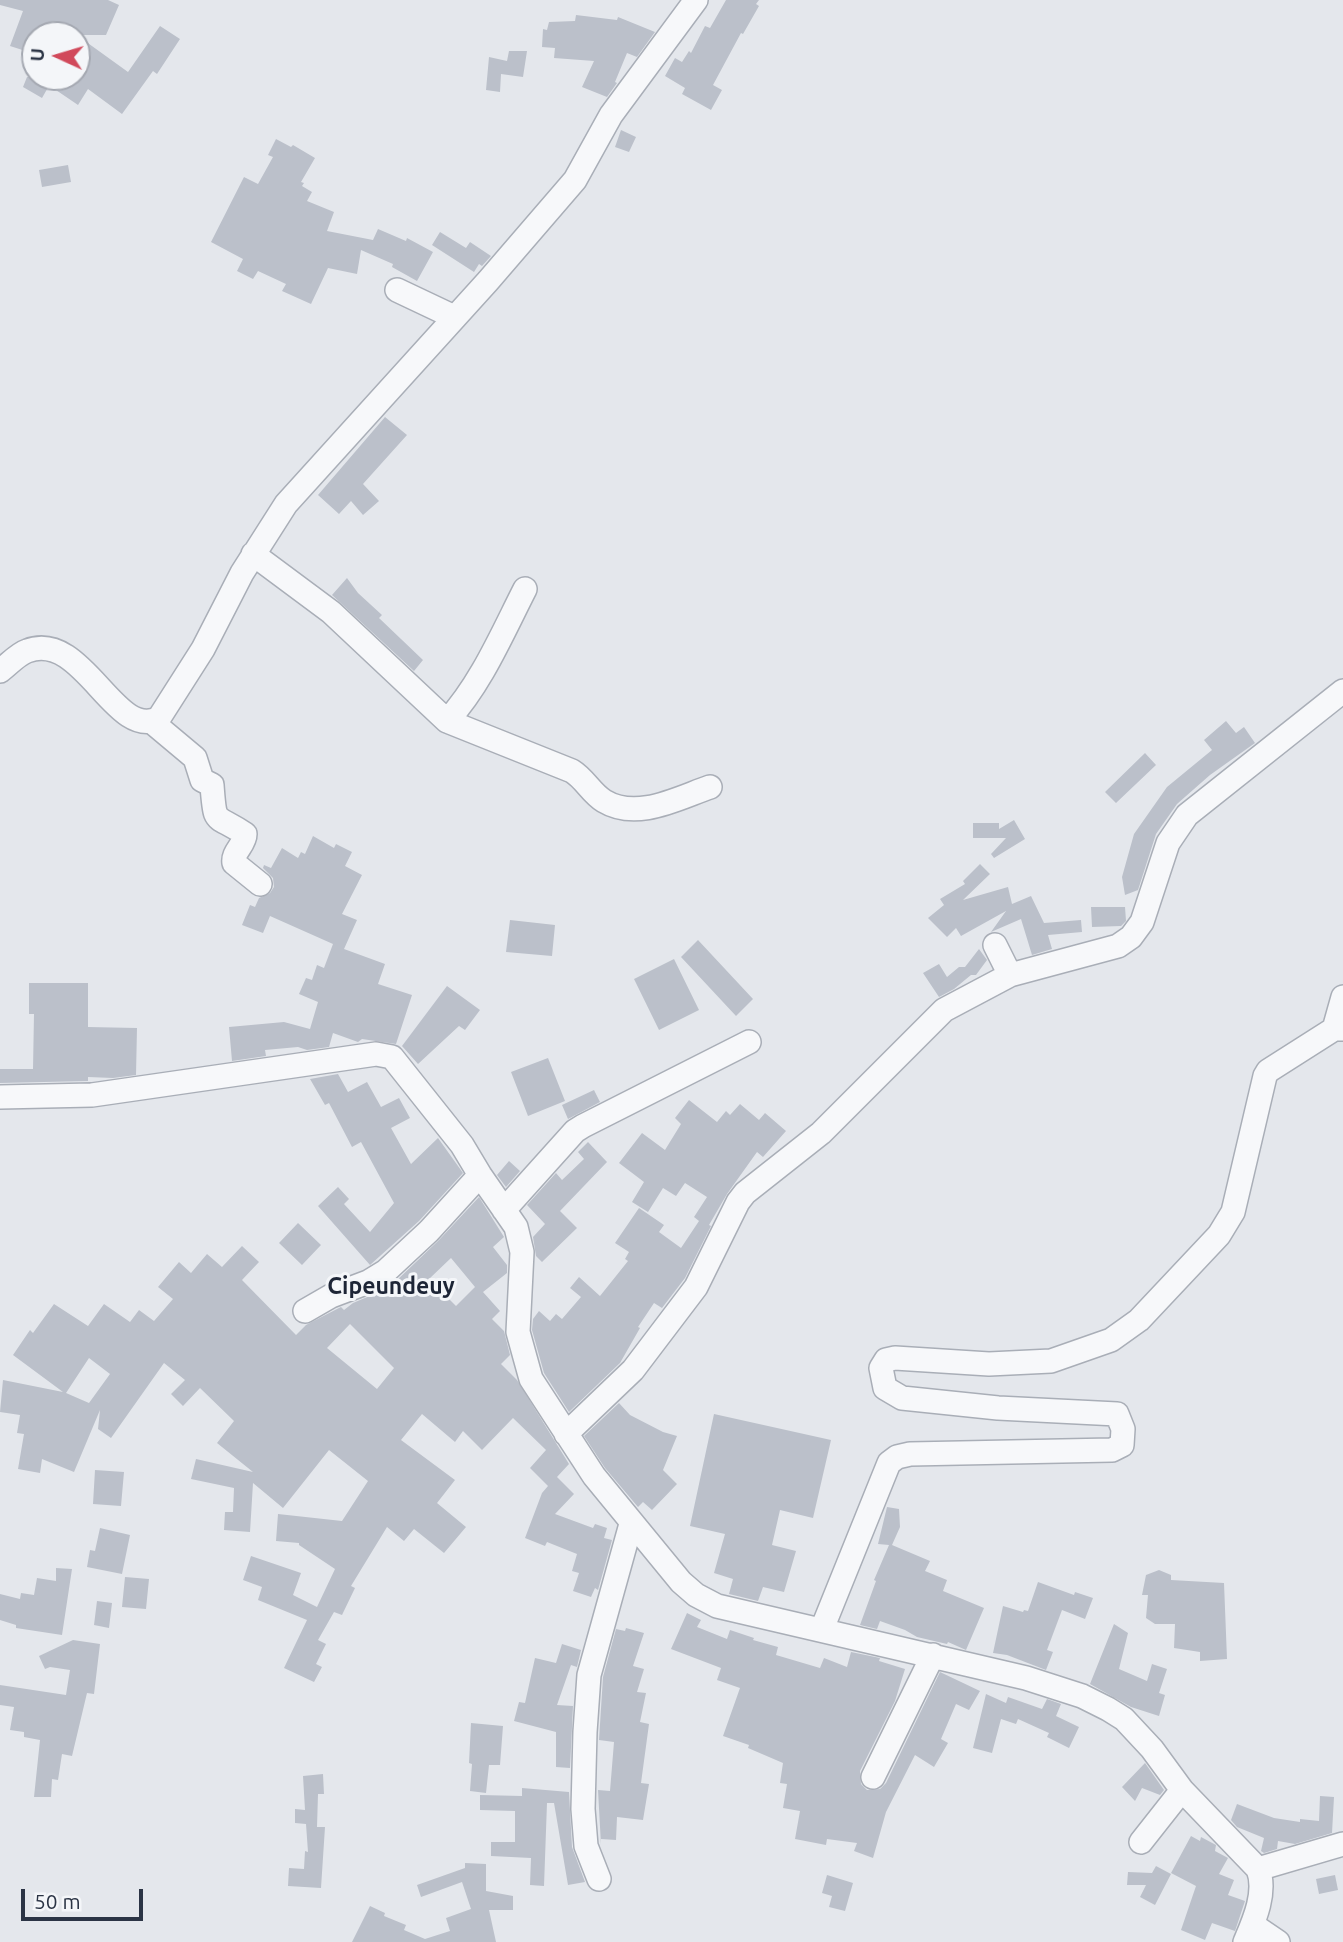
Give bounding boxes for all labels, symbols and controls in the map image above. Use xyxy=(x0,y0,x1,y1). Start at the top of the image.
north arrow xyxy=(21,21,91,91)
text: U xyxy=(26,47,48,62)
district label: Cipeundeuy xyxy=(327,1272,455,1300)
scale bar xyxy=(24,1876,147,1920)
text: 50 m xyxy=(34,1889,81,1913)

